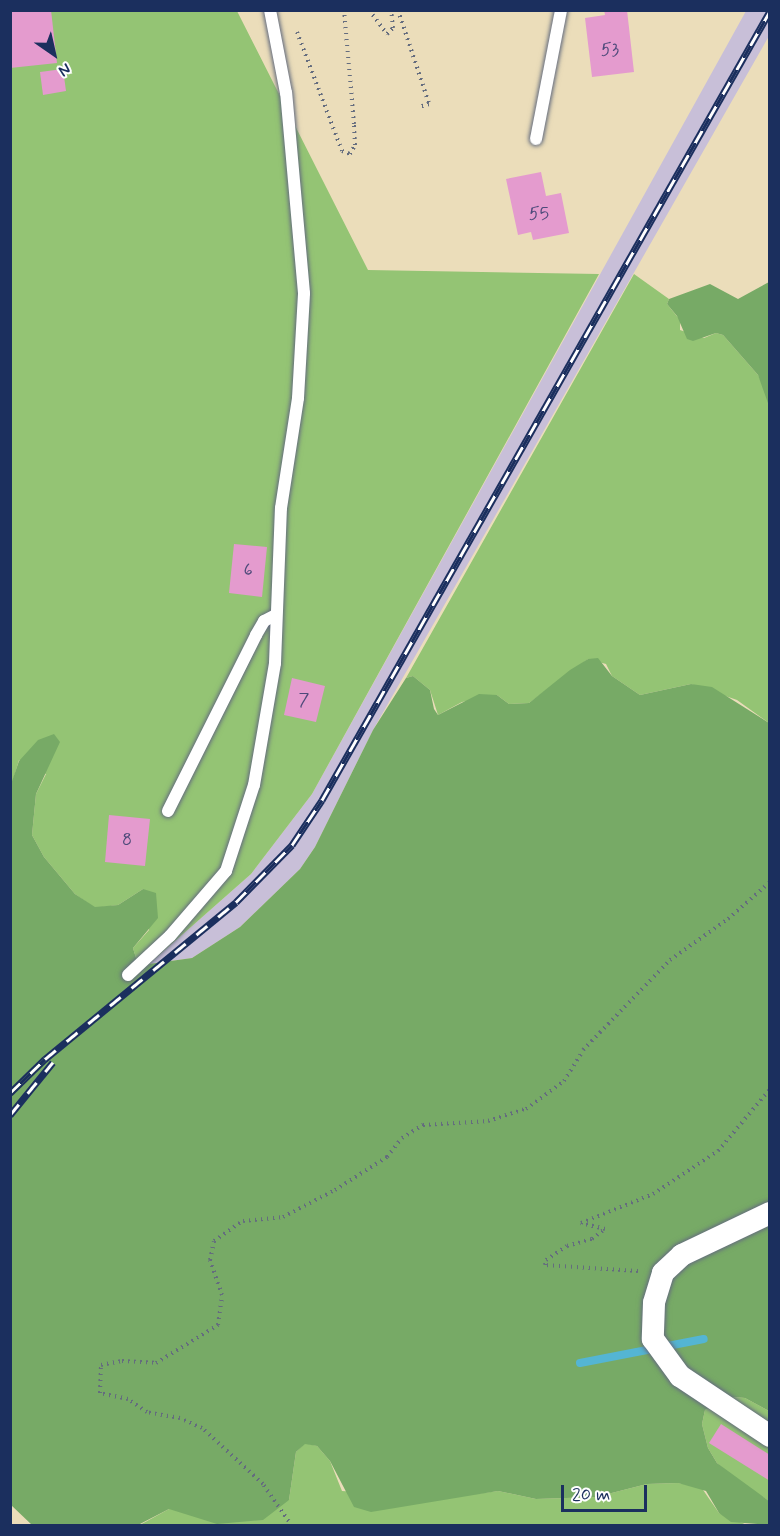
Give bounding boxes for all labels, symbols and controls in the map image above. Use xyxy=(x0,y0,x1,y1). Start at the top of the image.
north arrow xyxy=(24,24,84,84)
house number: 53 xyxy=(601,39,619,61)
text: N xyxy=(54,58,75,81)
house number: 55 xyxy=(529,203,549,225)
house number: 6 xyxy=(243,559,253,581)
house number: 7 xyxy=(299,689,309,711)
house number: 8 xyxy=(122,829,132,851)
scale bar xyxy=(564,1473,650,1511)
text: 20 m xyxy=(572,1483,610,1507)

